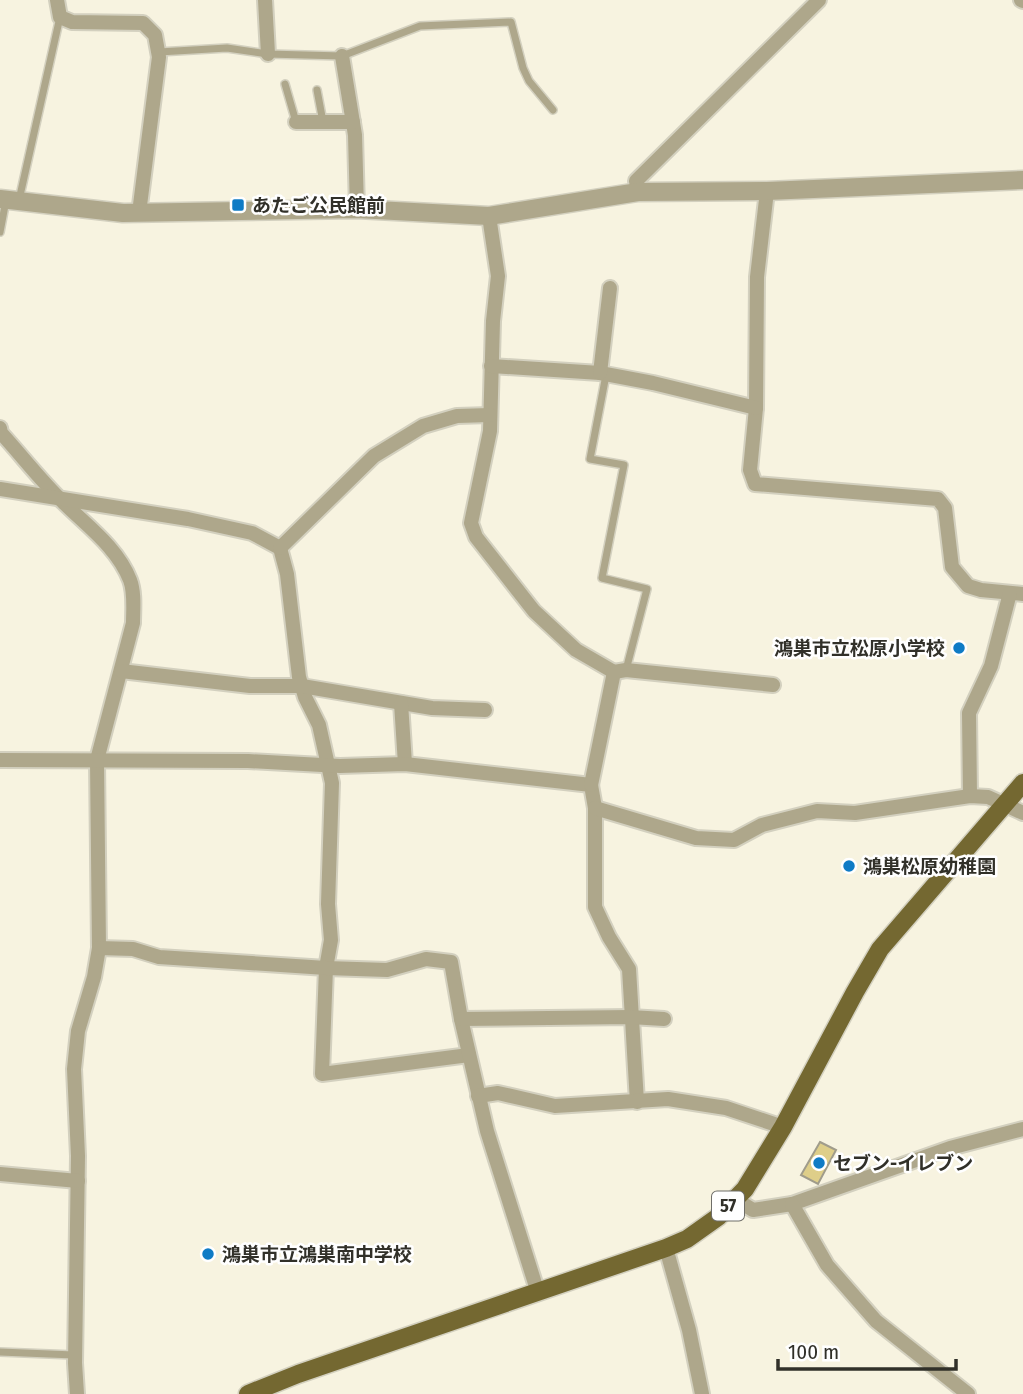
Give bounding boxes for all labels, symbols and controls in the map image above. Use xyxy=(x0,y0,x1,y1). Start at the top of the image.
place label: あたご公民館前 xyxy=(252,194,385,217)
marker: あたご公民館前 xyxy=(230,197,246,213)
place label: 鴻巣市立松原小学校 xyxy=(774,637,945,660)
marker: 鴻巣市立松原小学校 xyxy=(951,640,967,656)
place label: 鴻巣松原幼稚園 xyxy=(863,855,996,878)
marker: 鴻巣松原幼稚園 xyxy=(841,858,857,874)
place label: セブン-イレブン xyxy=(833,1152,973,1175)
marker: セブン-イレブン xyxy=(811,1155,827,1171)
road number: 57 xyxy=(712,1191,744,1220)
place label: 鴻巣市立鴻巣南中学校 xyxy=(222,1243,412,1266)
marker: 鴻巣市立鴻巣南中学校 xyxy=(200,1246,216,1262)
scale bar xyxy=(778,1328,956,1372)
text: 100 m xyxy=(788,1339,839,1365)

